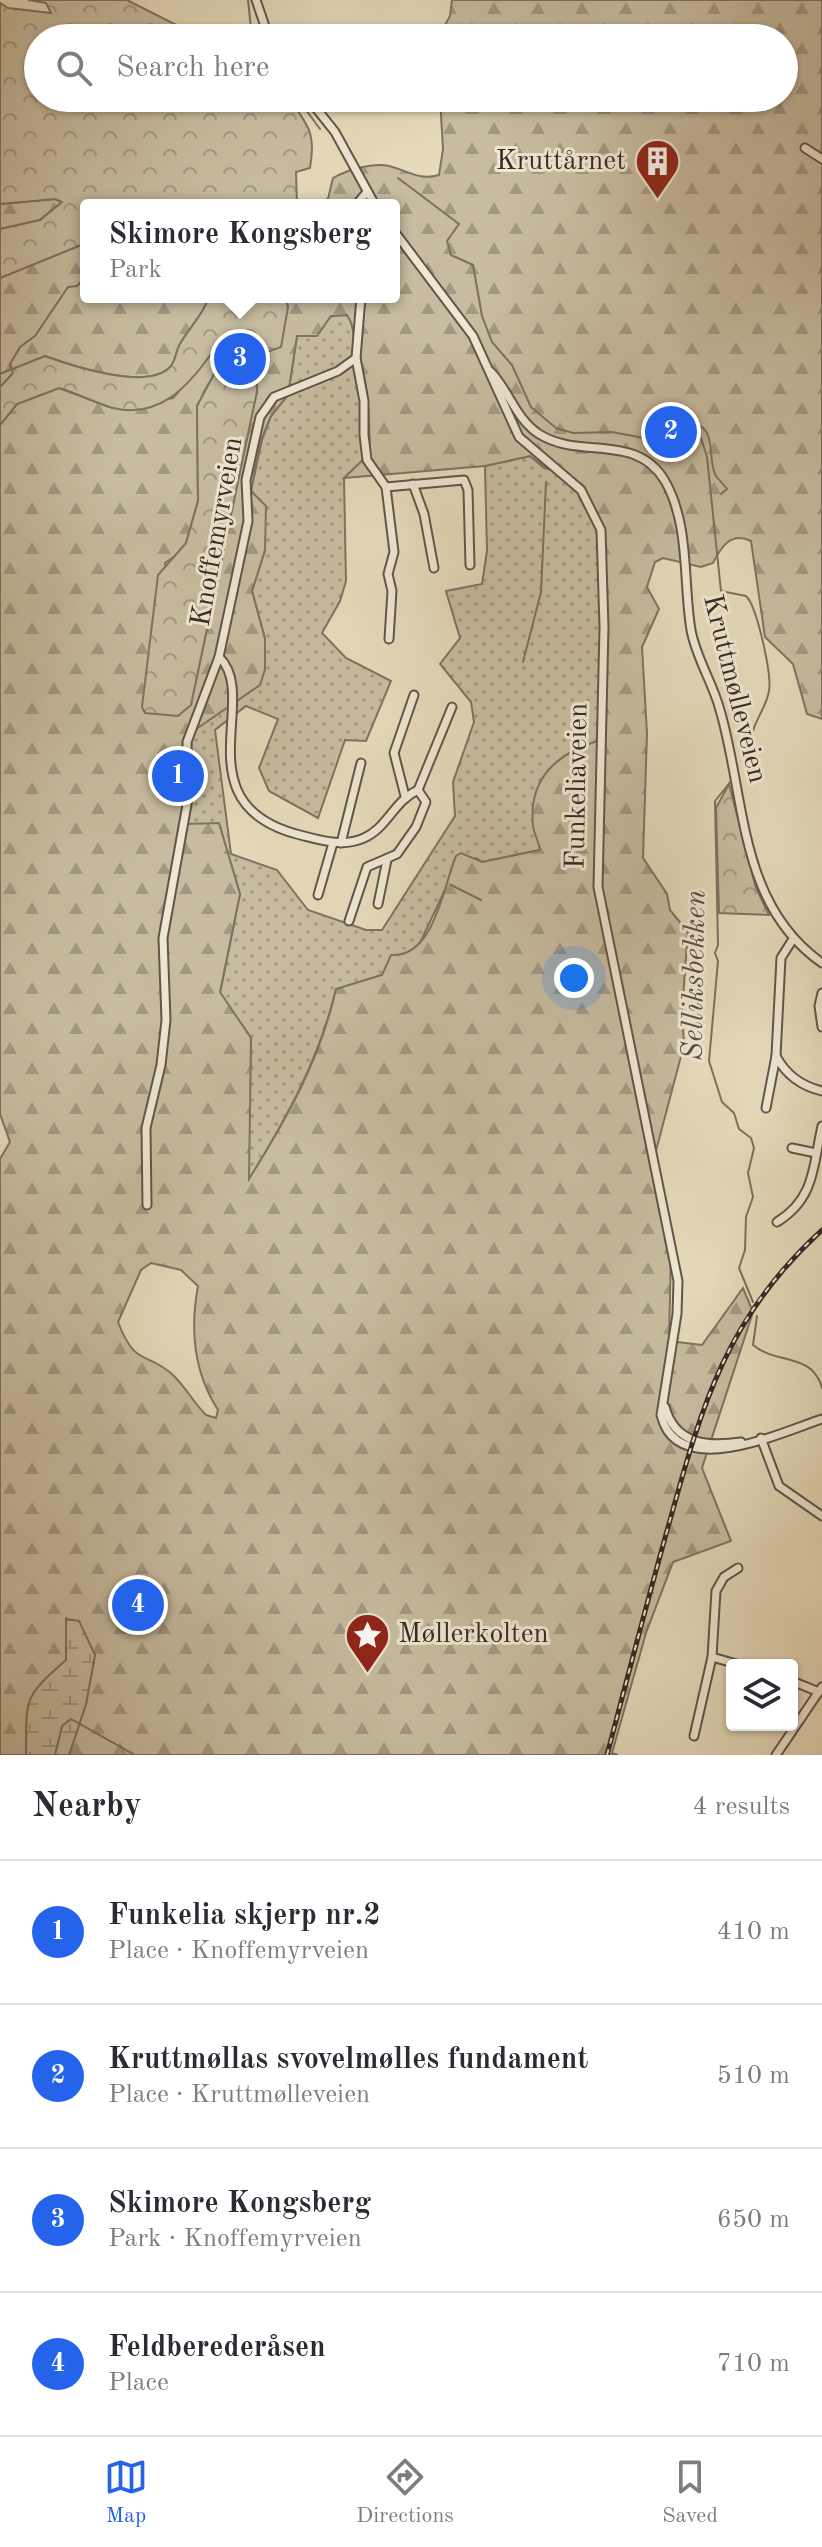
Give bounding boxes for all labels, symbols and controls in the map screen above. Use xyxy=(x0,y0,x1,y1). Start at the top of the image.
search box xyxy=(24,24,798,112)
icon: search xyxy=(52,46,96,90)
text: Search here xyxy=(116,53,270,83)
building icon: Kruttårnet xyxy=(633,138,681,201)
place label: Kruttårnet xyxy=(496,148,626,176)
popup xyxy=(80,199,400,303)
text: Skimore Kongsberg xyxy=(108,220,372,250)
text: Park xyxy=(108,257,162,283)
pin: 3 xyxy=(214,329,266,389)
pin: 2 xyxy=(645,402,697,462)
street label: Knoffemyrveien xyxy=(188,435,248,629)
street label: Kruttmølleveien xyxy=(697,592,771,786)
street label: Funkeliaveien xyxy=(563,703,593,869)
pin: 1 xyxy=(152,746,204,806)
water label: Selliksbekken xyxy=(679,889,711,1061)
your location xyxy=(554,958,594,998)
pin: 4 xyxy=(112,1575,164,1635)
place icon: Møllerkolten xyxy=(343,1611,391,1674)
place label: Møllerkolten xyxy=(398,1621,549,1649)
map controls xyxy=(726,1659,798,1731)
button: layers xyxy=(726,1659,798,1731)
text: Nearby xyxy=(32,1790,142,1824)
text: 4 results xyxy=(692,1794,790,1820)
text: Funkelia skjerp nr.2 xyxy=(108,1901,381,1931)
text: 1 xyxy=(50,1919,66,1945)
text: 410 m xyxy=(717,1919,790,1945)
text: Place · Knoffemyrveien xyxy=(108,1938,369,1964)
text: Kruttmøllas svovelmølles fundament xyxy=(108,2045,588,2075)
text: 2 xyxy=(50,2063,66,2089)
text: 510 m xyxy=(717,2063,790,2089)
text: Place · Kruttmølleveien xyxy=(108,2082,370,2108)
text: Skimore Kongsberg xyxy=(108,2189,371,2219)
text: 3 xyxy=(50,2207,66,2233)
text: 650 m xyxy=(717,2207,790,2233)
text: Park · Knoffemyrveien xyxy=(108,2226,362,2252)
text: Feldberederåsen xyxy=(108,2333,326,2363)
text: 4 xyxy=(50,2351,66,2377)
text: 710 m xyxy=(717,2351,790,2377)
text: Place xyxy=(108,2370,169,2396)
tab: Map xyxy=(104,2455,148,2530)
tab: Directions xyxy=(356,2455,454,2530)
tab: Saved xyxy=(662,2455,718,2530)

